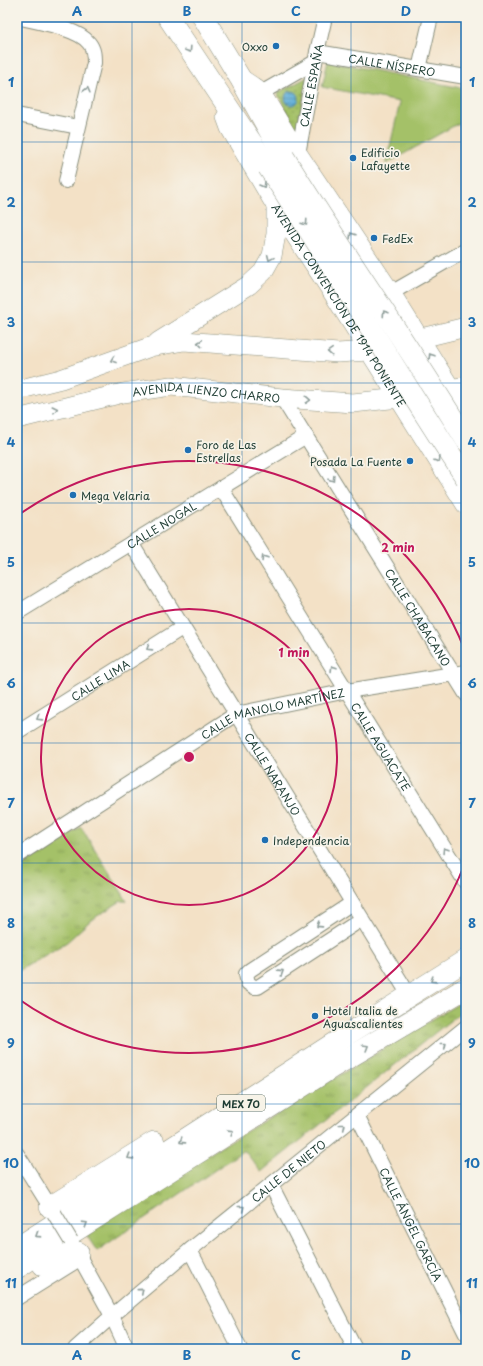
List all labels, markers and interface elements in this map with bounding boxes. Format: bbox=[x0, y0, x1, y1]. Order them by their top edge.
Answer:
text: A bbox=[72, 1, 82, 20]
text: B bbox=[183, 1, 192, 20]
text: C bbox=[291, 1, 301, 20]
text: D bbox=[401, 1, 411, 20]
place label: Oxxo bbox=[242, 38, 268, 55]
marker: Oxxo bbox=[271, 41, 281, 51]
street label: CALLE ESPAÑA bbox=[295, 42, 327, 128]
one-way arrow bbox=[184, 46, 192, 53]
street label: CALLE NÍSPERO bbox=[347, 49, 437, 80]
text: 1 bbox=[8, 72, 14, 91]
text: 1 bbox=[469, 72, 475, 91]
one-way arrow bbox=[83, 86, 91, 93]
place label: Edificio Lafayette bbox=[361, 144, 410, 174]
marker: Edificio Lafayette bbox=[348, 153, 358, 163]
one-way arrow bbox=[259, 181, 266, 188]
text: 2 bbox=[6, 192, 16, 211]
text: 2 bbox=[467, 192, 477, 211]
street label: AVENIDA CONVENCIÓN DE 1914 PONIENTE bbox=[268, 200, 411, 410]
one-way arrow bbox=[300, 219, 308, 226]
place label: FedEx bbox=[382, 230, 413, 247]
one-way arrow bbox=[350, 233, 357, 240]
marker: FedEx bbox=[369, 233, 379, 243]
one-way arrow bbox=[267, 254, 275, 262]
one-way arrow bbox=[382, 310, 390, 317]
text: 3 bbox=[7, 312, 16, 331]
text: 3 bbox=[468, 312, 477, 331]
one-way arrow bbox=[197, 338, 203, 347]
one-way arrow bbox=[327, 348, 333, 357]
one-way arrow bbox=[428, 353, 435, 360]
one-way arrow bbox=[110, 356, 117, 364]
street label: AVENIDA LIENZO CHARRO bbox=[131, 377, 281, 406]
one-way arrow bbox=[305, 395, 311, 404]
one-way arrow bbox=[52, 406, 58, 414]
text: 4 bbox=[7, 432, 16, 451]
text: 4 bbox=[468, 432, 477, 451]
place label: Foro de Las Estrellas bbox=[196, 436, 256, 466]
marker: Foro de Las Estrellas bbox=[183, 445, 193, 455]
place label: Posada La Fuente bbox=[310, 453, 402, 470]
marker: Posada La Fuente bbox=[405, 456, 415, 466]
one-way arrow bbox=[433, 456, 440, 463]
one-way arrow bbox=[328, 474, 335, 481]
place label: Mega Velaria bbox=[81, 487, 150, 504]
marker: Mega Velaria bbox=[68, 490, 78, 500]
street label: CALLE NOGAL bbox=[123, 497, 199, 553]
text: 2 min bbox=[381, 538, 415, 556]
text: 5 bbox=[7, 552, 15, 571]
text: 5 bbox=[468, 552, 476, 571]
one-way arrow bbox=[262, 555, 269, 562]
street label: CALLE CHABACANO bbox=[381, 565, 455, 670]
text: 1 min bbox=[278, 643, 310, 661]
one-way arrow bbox=[146, 644, 153, 651]
street label: CALLE LIMA bbox=[67, 655, 133, 705]
one-way arrow bbox=[330, 665, 337, 672]
text: 6 bbox=[6, 673, 16, 692]
text: 6 bbox=[467, 673, 477, 692]
street label: CALLE MANOLO MARTÍNEZ bbox=[197, 683, 346, 743]
street label: CALLE AGUACATE bbox=[347, 699, 415, 794]
one-way arrow bbox=[36, 713, 43, 721]
street label: CALLE NARANJO bbox=[241, 729, 305, 819]
centre of rings bbox=[182, 750, 196, 764]
text: 7 bbox=[7, 793, 15, 812]
text: 7 bbox=[468, 793, 476, 812]
place label: Independencia bbox=[273, 832, 349, 849]
marker: Independencia bbox=[260, 835, 270, 845]
one-way arrow bbox=[443, 847, 450, 854]
text: 8 bbox=[7, 913, 15, 932]
text: 8 bbox=[468, 913, 476, 932]
one-way arrow bbox=[316, 920, 323, 927]
one-way arrow bbox=[277, 969, 284, 976]
one-way arrow bbox=[430, 976, 437, 983]
place label: Hotel Italia de Aguascalientes bbox=[323, 1002, 403, 1032]
marker: Hotel Italia de Aguascalientes bbox=[310, 1011, 320, 1021]
text: 9 bbox=[7, 1033, 15, 1052]
text: 9 bbox=[468, 1033, 476, 1052]
one-way arrow bbox=[439, 1042, 447, 1049]
one-way arrow bbox=[362, 1045, 369, 1052]
road number: MEX 70 bbox=[217, 1095, 265, 1111]
one-way arrow bbox=[338, 1124, 345, 1131]
one-way arrow bbox=[226, 1130, 233, 1137]
street label: CALLE DE NIETO bbox=[247, 1135, 329, 1206]
one-way arrow bbox=[179, 1136, 186, 1144]
text: 10 bbox=[3, 1153, 19, 1172]
one-way arrow bbox=[127, 1153, 134, 1160]
text: 10 bbox=[464, 1153, 480, 1172]
street label: CALLE ÁNGEL GARCÍA bbox=[376, 1164, 447, 1285]
one-way arrow bbox=[237, 1206, 244, 1213]
one-way arrow bbox=[81, 1222, 88, 1229]
one-way arrow bbox=[35, 1230, 42, 1237]
text: 11 bbox=[5, 1273, 17, 1292]
text: 11 bbox=[466, 1273, 478, 1292]
one-way arrow bbox=[137, 1288, 144, 1295]
text: A bbox=[72, 1345, 82, 1364]
text: B bbox=[183, 1345, 192, 1364]
text: C bbox=[291, 1345, 301, 1364]
text: D bbox=[401, 1345, 411, 1364]

